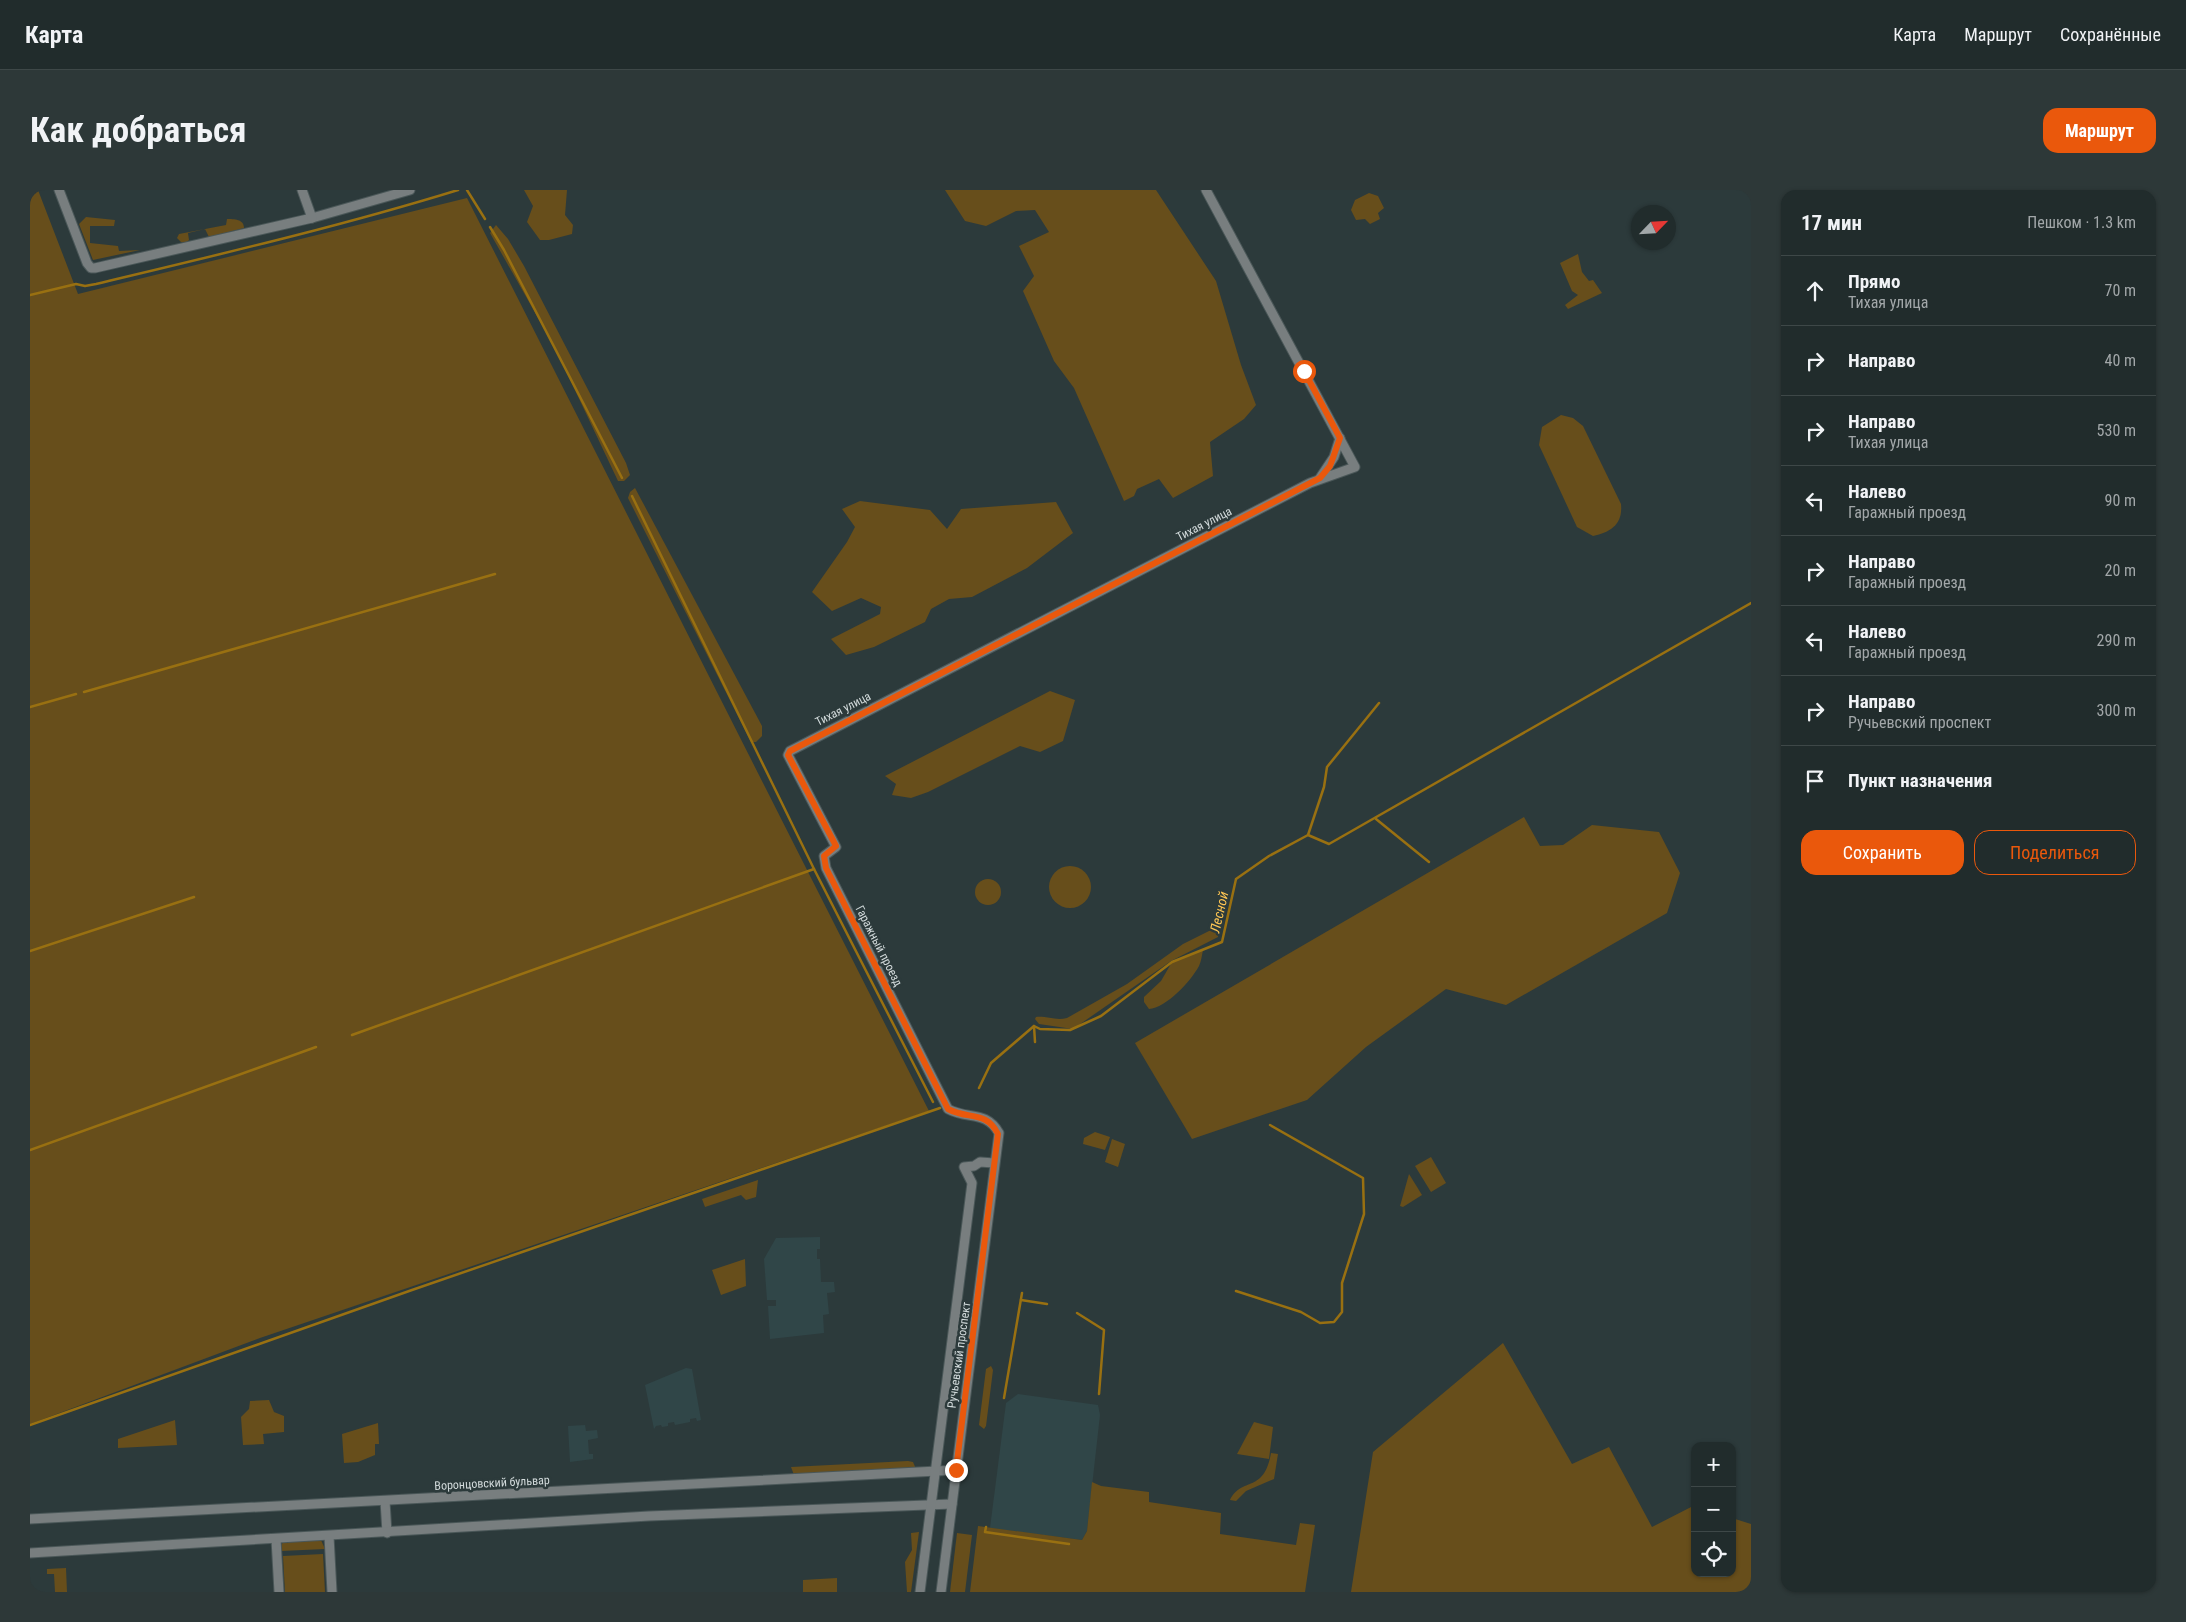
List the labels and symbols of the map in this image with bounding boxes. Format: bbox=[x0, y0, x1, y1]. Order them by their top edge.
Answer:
north arrow bbox=[1631, 205, 1676, 250]
route start bbox=[1293, 360, 1316, 383]
street label: Тихая улица bbox=[1174, 504, 1234, 544]
street label: Тихая улица bbox=[813, 689, 873, 729]
water label: Лесной bbox=[1206, 890, 1231, 935]
street label: Гаражный проезд bbox=[853, 903, 906, 989]
street label: Ручьевский проспект bbox=[945, 1301, 973, 1409]
route end bbox=[945, 1459, 968, 1482]
street label: Воронцовский бульвар bbox=[434, 1473, 550, 1493]

